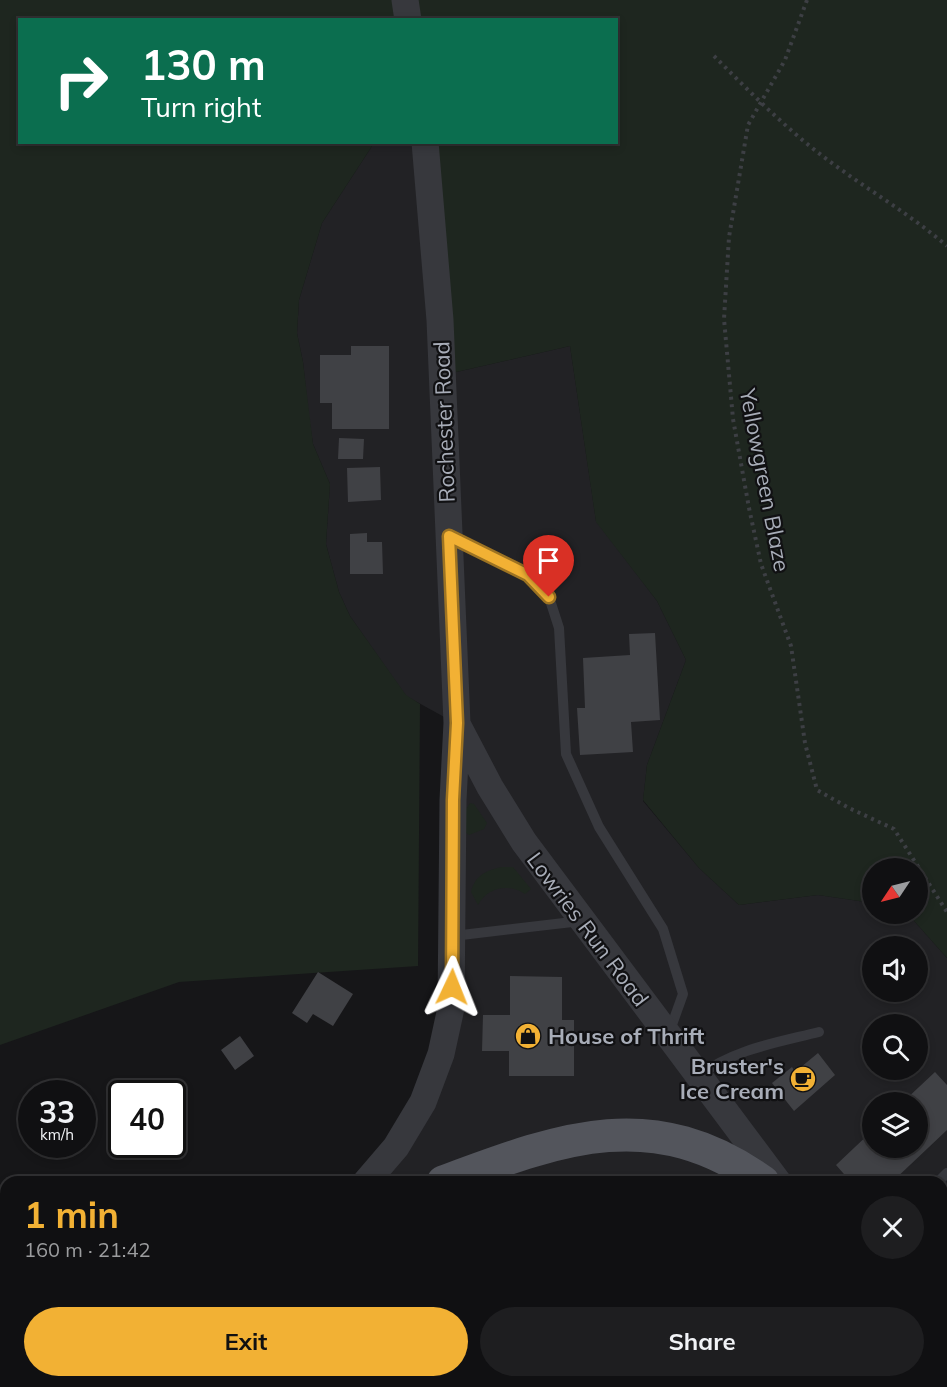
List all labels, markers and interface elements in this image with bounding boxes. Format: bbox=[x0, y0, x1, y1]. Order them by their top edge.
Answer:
text: 130 m bbox=[141, 38, 266, 91]
icon: right bbox=[42, 42, 120, 120]
text: Turn right bbox=[141, 90, 261, 124]
street label: Rochester Road bbox=[427, 341, 461, 503]
street label: Yellowgreen Blaze bbox=[733, 385, 796, 574]
pin bbox=[523, 535, 574, 597]
icon: arrive bbox=[532, 544, 565, 577]
street label: Lowries Run Road bbox=[521, 846, 655, 1012]
north arrow bbox=[862, 858, 928, 924]
map controls bbox=[862, 858, 928, 1158]
button: sound bbox=[862, 936, 928, 1002]
position arrow bbox=[420, 955, 484, 1019]
button: search bbox=[862, 1014, 928, 1080]
shop icon: House of Thrift bbox=[513, 1021, 543, 1051]
place label: House of Thrift bbox=[548, 1022, 704, 1050]
place label: Bruster's Ice Cream bbox=[680, 1052, 784, 1105]
cafe icon: Bruster's Ice Cream bbox=[788, 1064, 818, 1094]
speed limit sign: 40 bbox=[108, 1080, 186, 1158]
button: layers bbox=[862, 1092, 928, 1158]
text: 33 bbox=[39, 1093, 75, 1131]
text: km/h bbox=[40, 1125, 74, 1144]
text: 1 min bbox=[24, 1192, 119, 1237]
button: close bbox=[861, 1196, 924, 1259]
text: 160 m · 21:42 bbox=[24, 1237, 150, 1262]
button: Exit bbox=[24, 1307, 468, 1376]
button: Share bbox=[480, 1307, 924, 1376]

